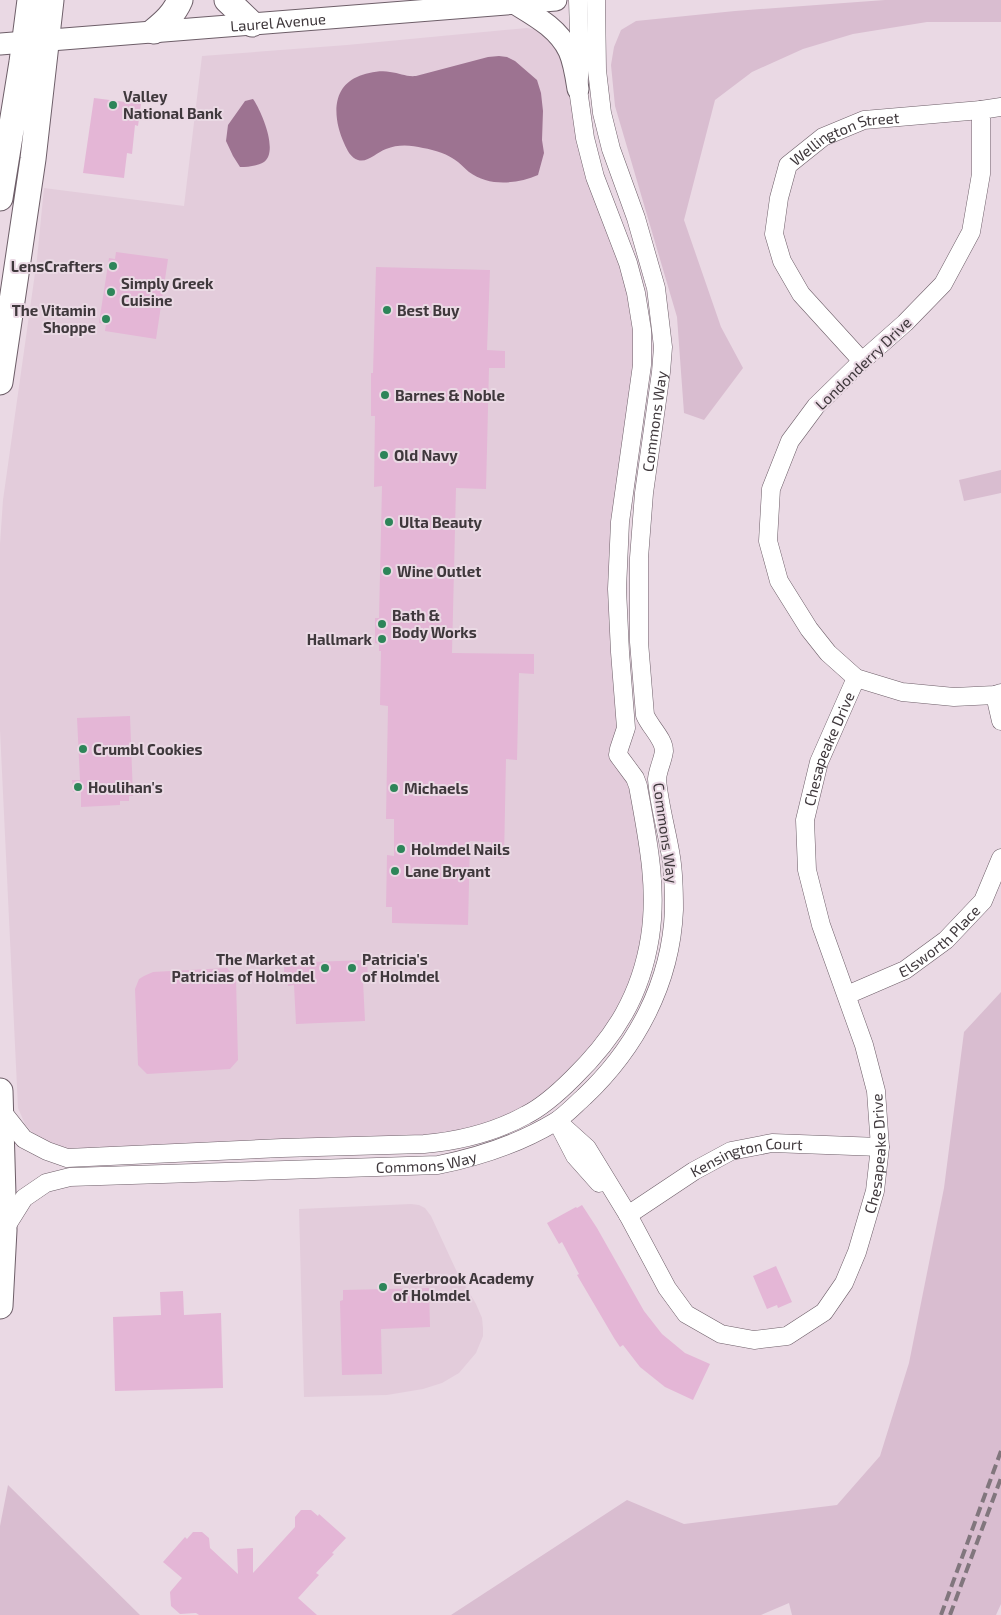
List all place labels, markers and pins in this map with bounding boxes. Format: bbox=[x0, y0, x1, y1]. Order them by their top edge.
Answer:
place label: Valley National Bank bbox=[123, 87, 223, 122]
marker: Valley National Bank bbox=[107, 99, 119, 111]
place label: LensCrafters bbox=[11, 257, 103, 275]
marker: LensCrafters bbox=[107, 260, 119, 272]
place label: Simply Greek Cuisine bbox=[121, 274, 214, 309]
marker: Simply Greek Cuisine bbox=[105, 286, 117, 298]
place label: The Vitamin Shoppe bbox=[12, 301, 96, 336]
place label: Best Buy bbox=[397, 301, 460, 320]
marker: Best Buy bbox=[381, 304, 393, 316]
marker: The Vitamin Shoppe bbox=[100, 313, 112, 325]
place label: Barnes & Noble bbox=[395, 386, 505, 404]
marker: Barnes & Noble bbox=[379, 389, 391, 401]
place label: Old Navy bbox=[394, 446, 458, 465]
marker: Old Navy bbox=[378, 449, 390, 461]
place label: Ulta Beauty bbox=[399, 513, 483, 532]
marker: Ulta Beauty bbox=[383, 516, 395, 528]
place label: Wine Outlet bbox=[397, 562, 481, 580]
marker: Wine Outlet bbox=[381, 565, 393, 577]
place label: Bath & Body Works bbox=[392, 606, 477, 642]
marker: Bath & Body Works bbox=[376, 618, 388, 630]
place label: Hallmark bbox=[307, 630, 373, 648]
marker: Hallmark bbox=[376, 633, 388, 645]
place label: Crumbl Cookies bbox=[93, 740, 203, 758]
marker: Crumbl Cookies bbox=[77, 743, 89, 755]
place label: Houlihan's bbox=[88, 778, 163, 796]
place label: Michaels bbox=[404, 779, 468, 797]
marker: Houlihan's bbox=[72, 781, 84, 793]
marker: Michaels bbox=[388, 782, 400, 794]
place label: Holmdel Nails bbox=[411, 840, 510, 858]
marker: Holmdel Nails bbox=[395, 843, 407, 855]
place label: Lane Bryant bbox=[405, 862, 490, 881]
marker: Lane Bryant bbox=[389, 865, 401, 877]
place label: The Market at Patricias of Holmdel bbox=[172, 950, 315, 985]
place label: Patricia's of Holmdel bbox=[362, 950, 440, 985]
marker: The Market at Patricias of Holmdel bbox=[319, 962, 331, 974]
marker: Patricia's of Holmdel bbox=[346, 962, 358, 974]
place label: Everbrook Academy of Holmdel bbox=[393, 1269, 535, 1304]
marker: Everbrook Academy of Holmdel bbox=[377, 1281, 389, 1293]

